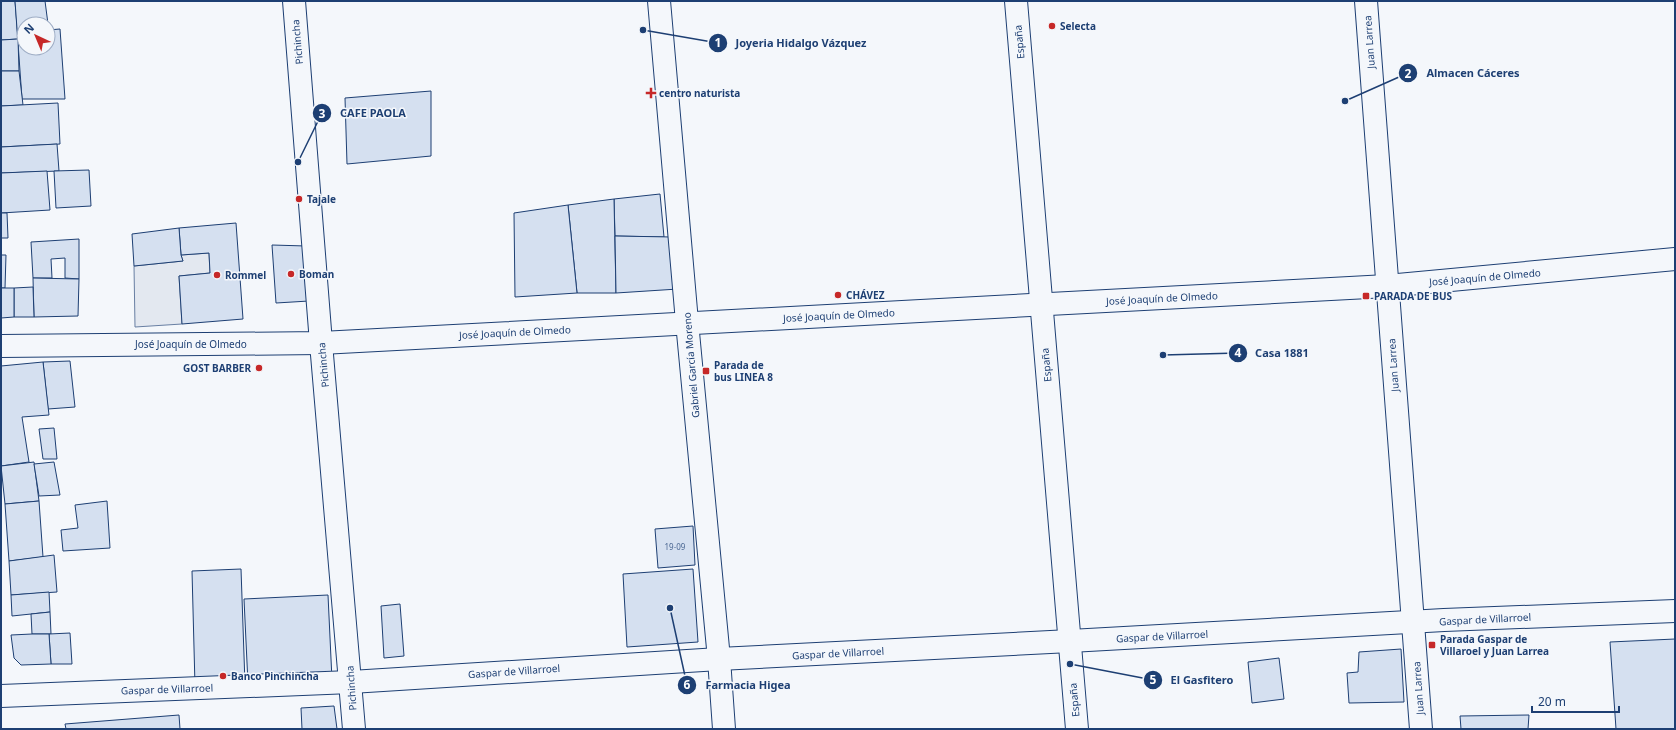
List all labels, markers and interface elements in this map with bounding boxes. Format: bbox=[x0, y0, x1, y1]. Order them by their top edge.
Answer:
street label: Juan Larrea bbox=[1360, 15, 1378, 70]
north arrow bbox=[16, 16, 56, 56]
street label: Pichincha bbox=[288, 19, 306, 65]
place label: Selecta bbox=[1060, 19, 1096, 33]
text: N bbox=[20, 20, 37, 37]
marker: Selecta bbox=[1047, 21, 1057, 31]
street label: España bbox=[1011, 25, 1027, 59]
callout: Joyeria Hidalgo Vázquez bbox=[708, 32, 875, 55]
text: 1 bbox=[715, 34, 721, 51]
text: Joyeria Hidalgo Vázquez bbox=[735, 35, 867, 50]
callout: Almacen Cáceres bbox=[1398, 62, 1527, 85]
text: 2 bbox=[1405, 65, 1412, 82]
text: Almacen Cáceres bbox=[1426, 65, 1520, 80]
place label: centro naturista bbox=[659, 86, 740, 100]
marker: centro naturista bbox=[646, 88, 656, 98]
callout: CAFE PAOLA bbox=[312, 102, 414, 125]
text: 3 bbox=[319, 105, 326, 122]
text: CAFE PAOLA bbox=[340, 105, 406, 120]
place label: Tajale bbox=[307, 192, 336, 206]
marker: Tajale bbox=[294, 194, 304, 204]
street label: José Joaquín de Olmedo bbox=[1428, 265, 1541, 289]
place label: Boman bbox=[299, 267, 334, 281]
place label: Rommel bbox=[225, 268, 266, 282]
marker: Boman bbox=[286, 269, 296, 279]
marker: Rommel bbox=[212, 270, 222, 280]
place label: CHÁVEZ bbox=[846, 288, 885, 302]
street label: José Joaquín de Olmedo bbox=[1105, 288, 1218, 308]
place label: PARADA DE BUS bbox=[1374, 289, 1452, 303]
marker: CHÁVEZ bbox=[833, 290, 843, 300]
marker: PARADA DE BUS bbox=[1361, 291, 1371, 301]
street label: José Joaquín de Olmedo bbox=[782, 305, 895, 325]
street label: Gabriel García Moreno bbox=[679, 312, 703, 418]
street label: José Joaquín de Olmedo bbox=[458, 322, 571, 342]
street label: José Joaquín de Olmedo bbox=[134, 337, 247, 351]
street label: Juan Larrea bbox=[1384, 338, 1402, 393]
callout: Casa 1881 bbox=[1228, 341, 1317, 364]
street label: Pichincha bbox=[314, 342, 332, 388]
text: 4 bbox=[1235, 344, 1242, 361]
text: Casa 1881 bbox=[1255, 345, 1309, 360]
street label: España bbox=[1038, 348, 1054, 382]
place label: Parada de bus LINEA 8 bbox=[714, 358, 773, 384]
place label: GOST BARBER bbox=[183, 361, 251, 375]
marker: GOST BARBER bbox=[254, 363, 264, 373]
marker: Parada de bus LINEA 8 bbox=[701, 366, 711, 376]
house number: 19-09 bbox=[665, 541, 686, 552]
street label: Gaspar de Villarroel bbox=[1439, 610, 1531, 628]
street label: Gaspar de Villarroel bbox=[1116, 627, 1208, 645]
place label: Parada Gaspar de Villaroel y Juan Larrea bbox=[1440, 632, 1549, 658]
marker: Parada Gaspar de Villaroel y Juan Larrea bbox=[1427, 640, 1437, 650]
street label: Gaspar de Villarroel bbox=[792, 644, 884, 662]
street label: Gaspar de Villarroel bbox=[467, 661, 561, 681]
street label: Juan Larrea bbox=[1409, 661, 1427, 716]
street label: Pichincha bbox=[342, 665, 360, 711]
callout: El Gasfitero bbox=[1143, 668, 1242, 691]
place label: Banco Pinchincha bbox=[231, 669, 319, 683]
marker: Banco Pinchincha bbox=[218, 671, 228, 681]
text: 5 bbox=[1150, 671, 1157, 688]
text: El Gasfitero bbox=[1171, 672, 1234, 687]
callout: Farmacia Higea bbox=[677, 673, 798, 696]
text: 6 bbox=[684, 676, 691, 693]
text: Farmacia Higea bbox=[705, 677, 791, 692]
street label: Gaspar de Villarroel bbox=[121, 680, 213, 698]
street label: España bbox=[1066, 683, 1082, 717]
scale bar bbox=[1532, 688, 1619, 714]
text: 20 m bbox=[1538, 693, 1566, 710]

